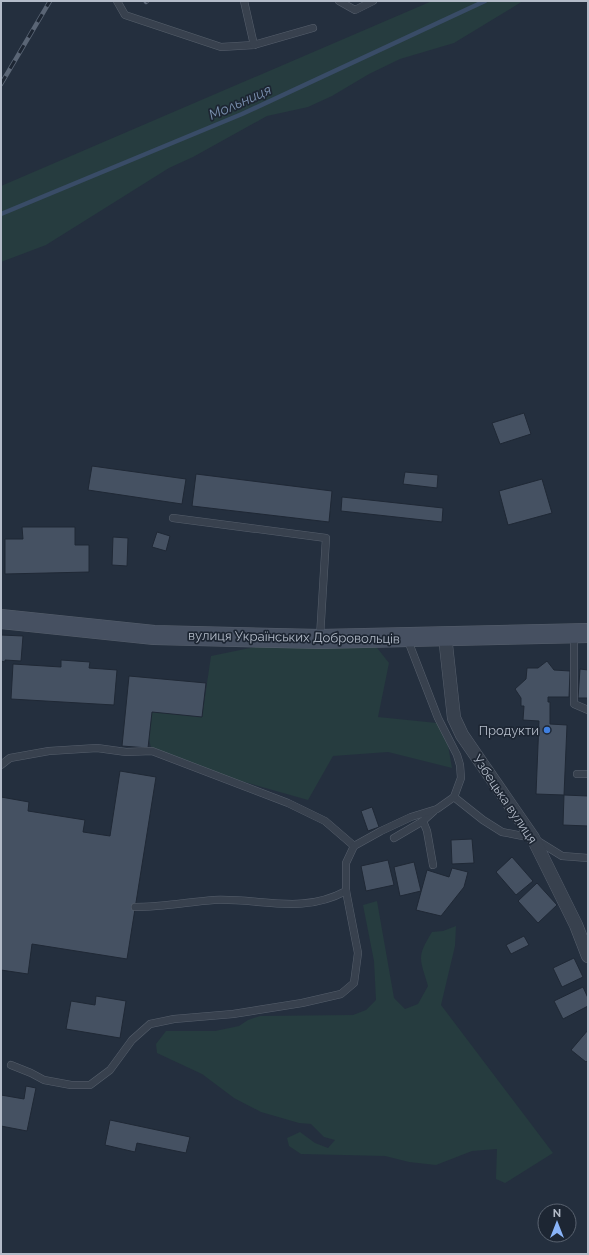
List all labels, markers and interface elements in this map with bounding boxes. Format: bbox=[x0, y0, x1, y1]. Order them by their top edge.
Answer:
water label: Мольниця bbox=[206, 81, 274, 123]
street label: вулиця Українських Добровольців bbox=[188, 628, 400, 646]
place label: Продукти bbox=[479, 723, 539, 738]
marker: Продукти bbox=[542, 725, 552, 735]
street label: Узбецька вулиця bbox=[470, 752, 540, 846]
north arrow bbox=[537, 1203, 577, 1243]
text: N bbox=[553, 1207, 561, 1220]

